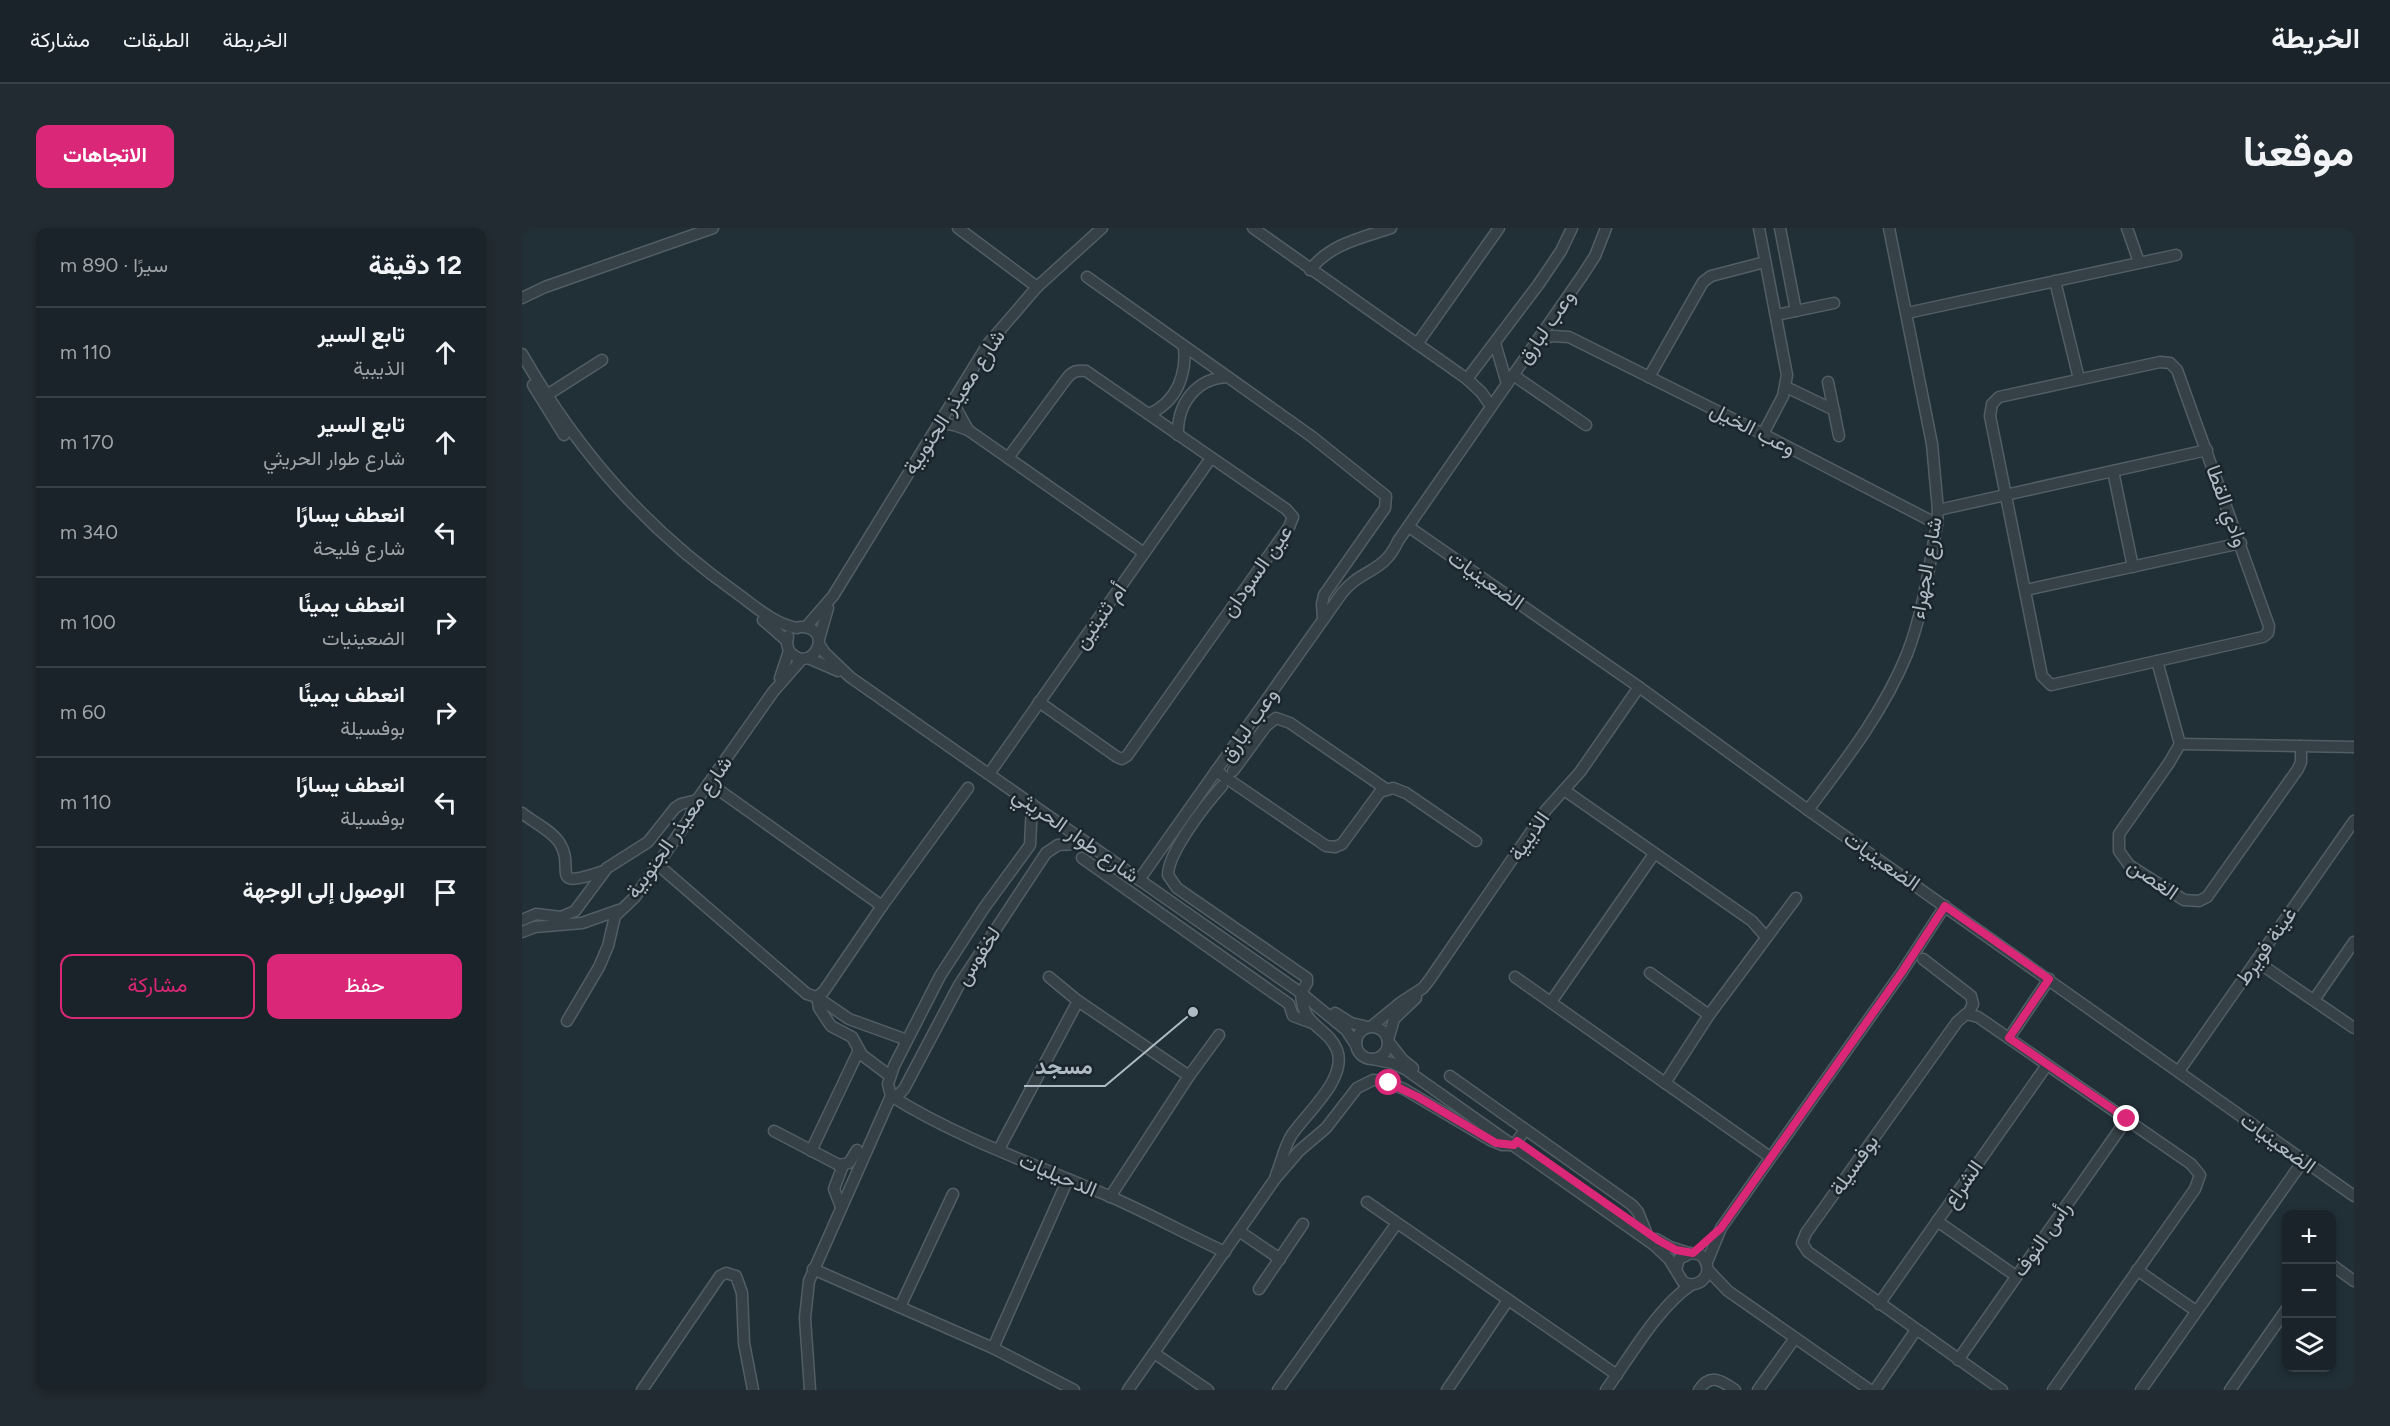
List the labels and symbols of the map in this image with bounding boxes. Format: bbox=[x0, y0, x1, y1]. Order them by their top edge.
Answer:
street label: وعب لبارق bbox=[1511, 285, 1581, 369]
street label: شارع معيذر الجنوبية bbox=[897, 324, 1012, 480]
street label: وعب الخيل bbox=[1706, 396, 1800, 462]
street label: وادي القطا bbox=[2196, 461, 2254, 552]
street label: شارع الجهراء bbox=[1904, 515, 1949, 621]
street label: عين السودان bbox=[1216, 520, 1298, 622]
street label: الضعينيات bbox=[1443, 544, 1529, 615]
street label: أم ثنيتين bbox=[1068, 578, 1133, 655]
street label: وعب لبارق bbox=[1214, 683, 1284, 767]
street label: شارع معيذر الجنوبية bbox=[620, 751, 739, 904]
street label: شارع طوار الحريثي bbox=[1005, 782, 1144, 892]
street label: الذيبية bbox=[1503, 806, 1554, 865]
street label: الضعينيات bbox=[1839, 825, 1925, 896]
street label: الغصن bbox=[2123, 852, 2183, 905]
street label: غينة فويرط bbox=[2230, 902, 2302, 990]
street label: لخفوس bbox=[949, 922, 1007, 990]
callout: مسجد bbox=[1024, 1046, 1105, 1086]
text: مسجد bbox=[1035, 1053, 1093, 1080]
route start bbox=[1375, 1069, 1401, 1095]
route end bbox=[2113, 1105, 2139, 1131]
street label: الضعينيات bbox=[2236, 1107, 2321, 1178]
street label: بوفسيلة bbox=[1824, 1130, 1884, 1200]
street label: الدحيليات bbox=[1016, 1147, 1101, 1202]
street label: الشراع bbox=[1937, 1155, 1989, 1213]
street label: رأس النوف bbox=[2007, 1196, 2077, 1282]

